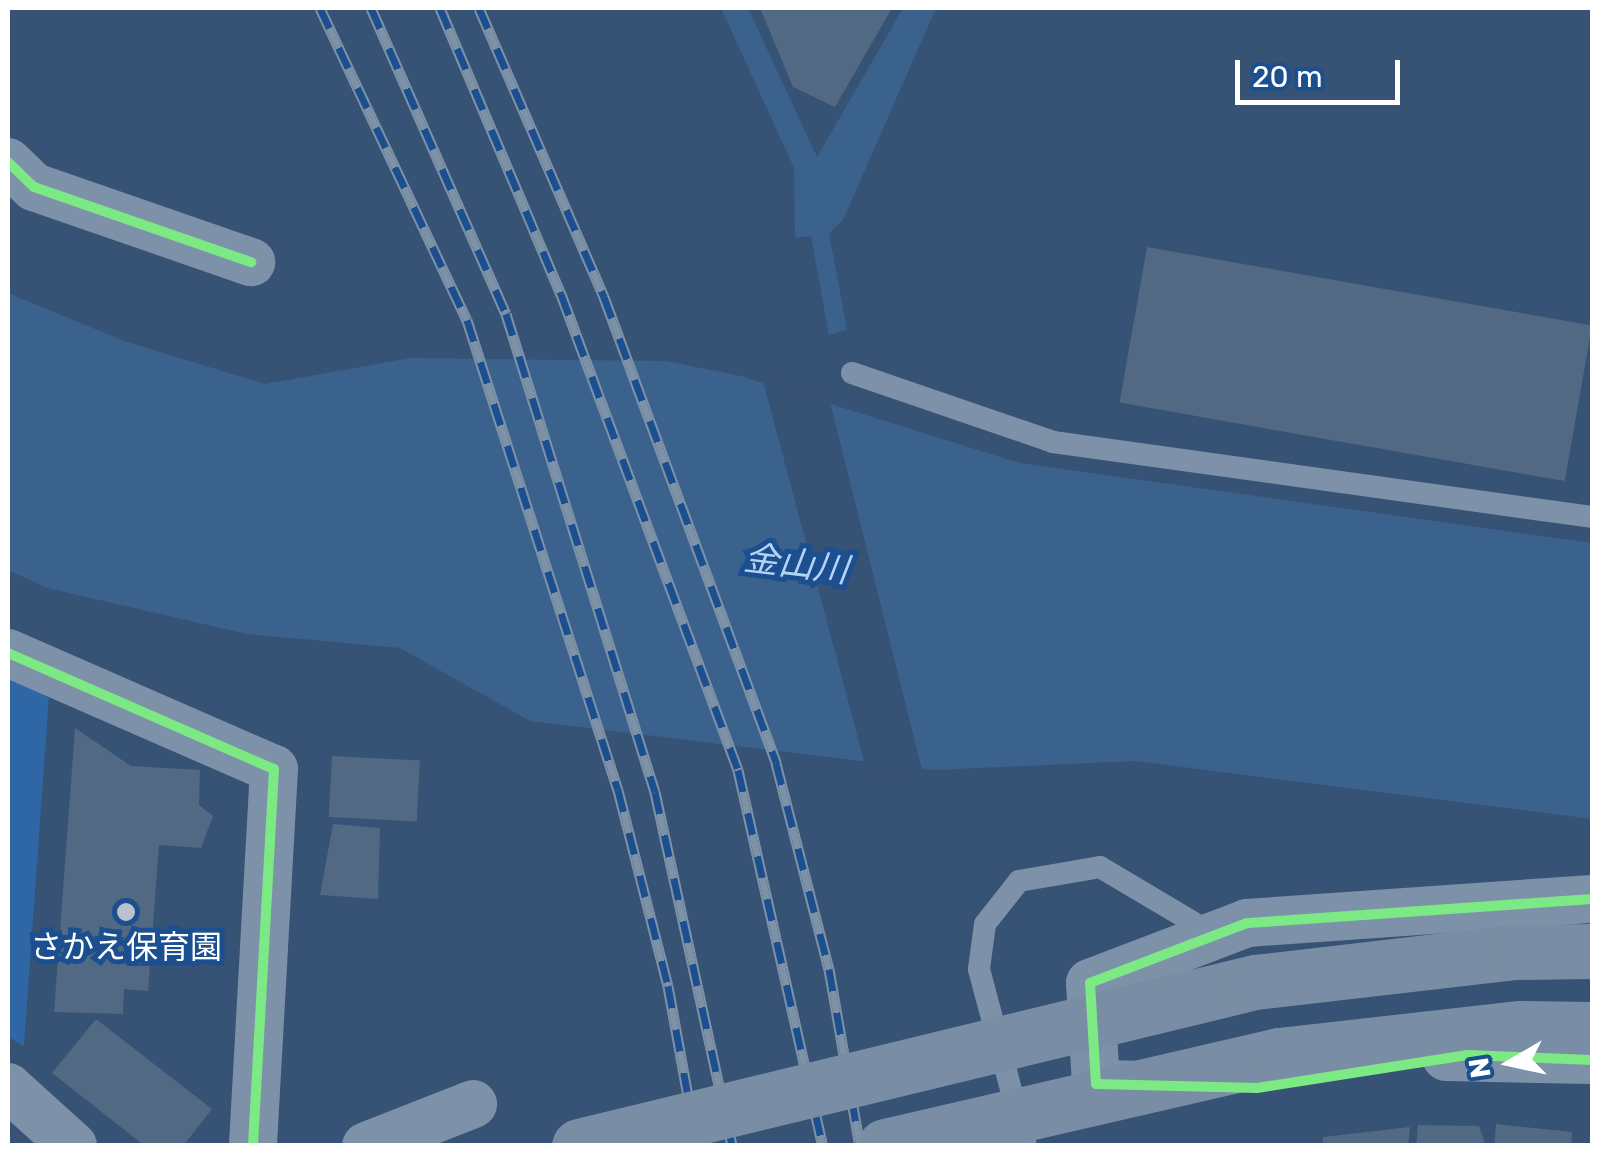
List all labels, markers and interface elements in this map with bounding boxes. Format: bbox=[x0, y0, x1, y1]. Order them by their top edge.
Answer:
scale bar bbox=[1240, 40, 1405, 102]
text: 20 m bbox=[1252, 59, 1323, 95]
water label: 金山川 bbox=[741, 537, 851, 591]
marker: さかえ保育園 bbox=[115, 901, 137, 923]
place label: さかえ保育園 bbox=[30, 928, 222, 966]
north arrow bbox=[1460, 1013, 1560, 1113]
text: N bbox=[1462, 1055, 1498, 1080]

